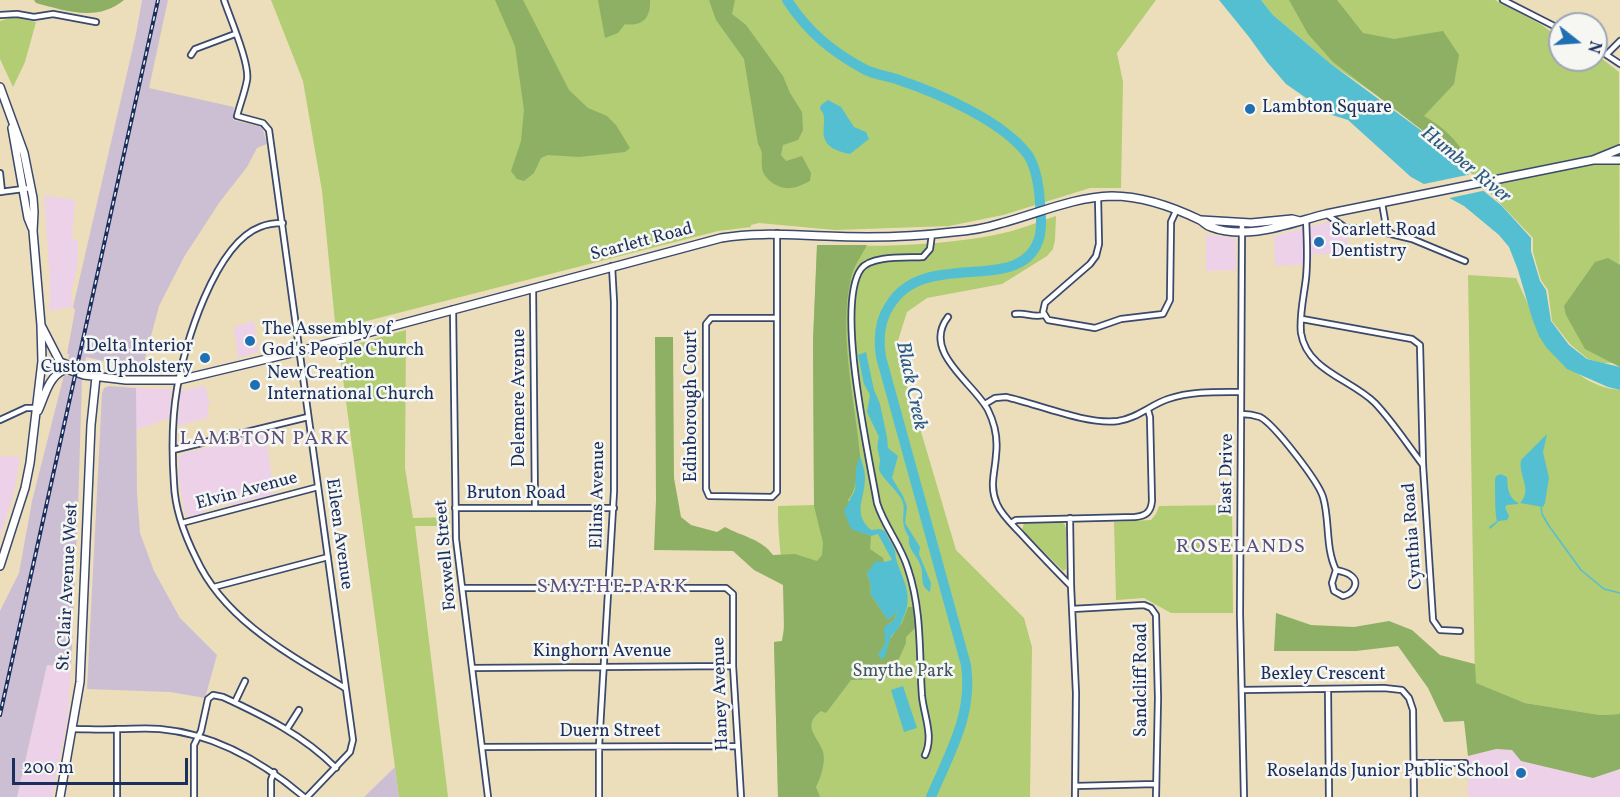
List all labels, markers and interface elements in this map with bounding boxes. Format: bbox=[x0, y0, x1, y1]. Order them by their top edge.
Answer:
north arrow bbox=[1548, 12, 1608, 72]
text: N bbox=[1581, 38, 1606, 55]
place label: Lambton Square bbox=[1262, 98, 1392, 120]
marker: Lambton Square bbox=[1243, 102, 1257, 116]
water label: Humber River bbox=[1415, 122, 1515, 210]
street label: Scarlett Road bbox=[588, 219, 696, 267]
place label: Scarlett Road Dentistry bbox=[1331, 221, 1436, 264]
marker: Scarlett Road Dentistry bbox=[1312, 235, 1326, 249]
place label: The Assembly of God's People Church bbox=[262, 320, 424, 362]
street label: Delemere Avenue bbox=[510, 329, 532, 467]
street label: Edinborough Court bbox=[682, 330, 704, 482]
marker: The Assembly of God's People Church bbox=[243, 334, 257, 348]
place label: Delta Interior Custom Upholstery bbox=[41, 337, 193, 380]
water label: Black Creek bbox=[889, 340, 931, 432]
marker: Delta Interior Custom Upholstery bbox=[198, 351, 212, 365]
place label: New Creation International Church bbox=[267, 364, 434, 406]
marker: New Creation International Church bbox=[248, 378, 262, 392]
district label: LAMBTON PARK bbox=[180, 428, 350, 452]
street label: East Drive bbox=[1216, 433, 1240, 515]
street label: Ellins Avenue bbox=[587, 441, 611, 549]
street label: Elvin Avenue bbox=[194, 468, 300, 516]
street label: Eileen Avenue bbox=[320, 477, 356, 591]
street label: Cynthia Road bbox=[1399, 482, 1429, 590]
street label: Bruton Road bbox=[466, 484, 566, 506]
street label: Foxwell Street bbox=[431, 498, 463, 612]
street label: St. Clair Avenue West bbox=[54, 502, 84, 672]
district label: ROSELANDS bbox=[1176, 536, 1306, 560]
district label: SMYTHE PARK bbox=[537, 576, 689, 600]
street label: Sandcliff Road bbox=[1132, 623, 1154, 737]
street label: Haney Avenue bbox=[709, 637, 735, 751]
street label: Kinghorn Avenue bbox=[533, 642, 671, 664]
park label: Smythe Park bbox=[853, 662, 953, 684]
street label: Bexley Crescent bbox=[1260, 665, 1386, 687]
street label: Duern Street bbox=[560, 722, 660, 744]
scale bar bbox=[15, 746, 190, 784]
text: 200 m bbox=[23, 756, 74, 781]
place label: Roselands Junior Public School bbox=[1266, 762, 1509, 784]
marker: Roselands Junior Public School bbox=[1514, 766, 1528, 780]

